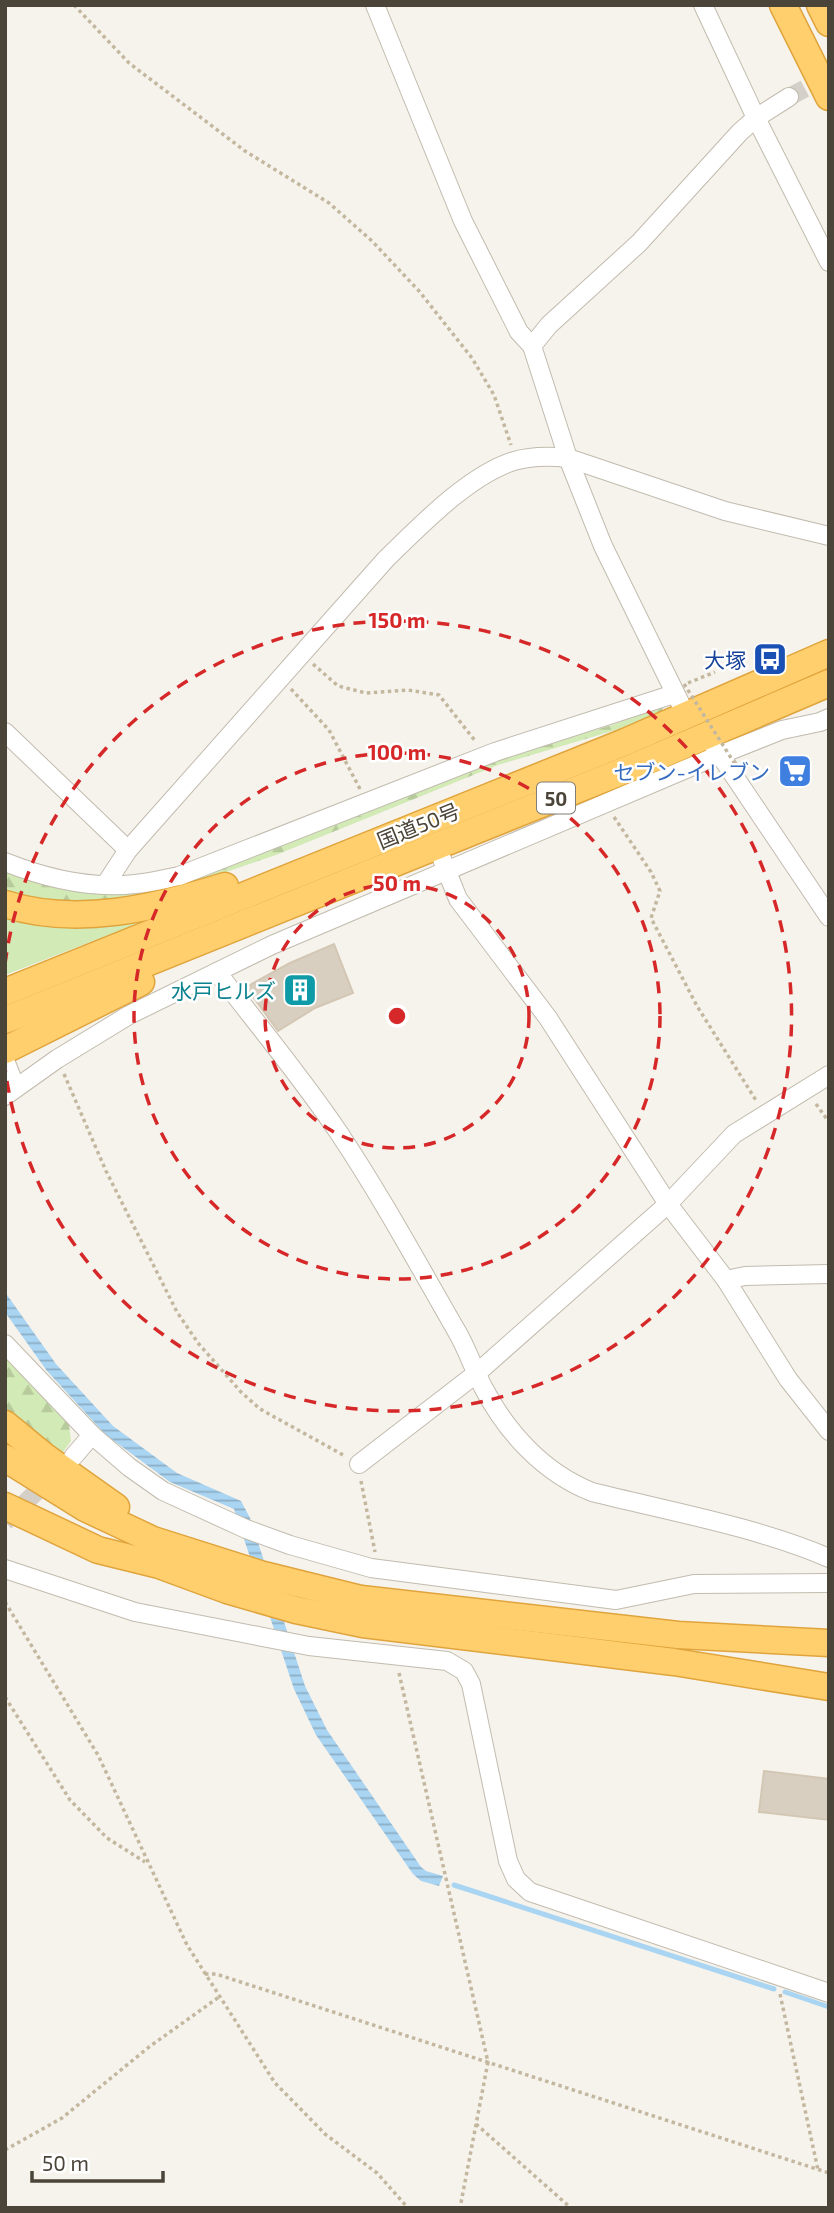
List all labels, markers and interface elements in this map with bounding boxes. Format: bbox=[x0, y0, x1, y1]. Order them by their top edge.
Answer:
text: 150 m bbox=[369, 607, 425, 632]
bus stop icon: 大塚 bbox=[751, 640, 789, 678]
place label: 大塚 bbox=[704, 647, 746, 672]
text: 100 m bbox=[368, 739, 426, 764]
supermarket icon: セブン-イレブン bbox=[776, 752, 814, 790]
place label: セブン-イレブン bbox=[614, 759, 770, 784]
road number: 50 bbox=[537, 782, 575, 814]
street label: 国道50号 bbox=[373, 797, 463, 853]
text: 50 m bbox=[373, 870, 421, 895]
building icon: 水戸ヒルズ bbox=[281, 971, 319, 1009]
place label: 水戸ヒルズ bbox=[171, 978, 276, 1003]
centre of rings bbox=[385, 1004, 409, 1028]
scale bar bbox=[32, 2140, 163, 2184]
text: 50 m bbox=[42, 2150, 89, 2175]

